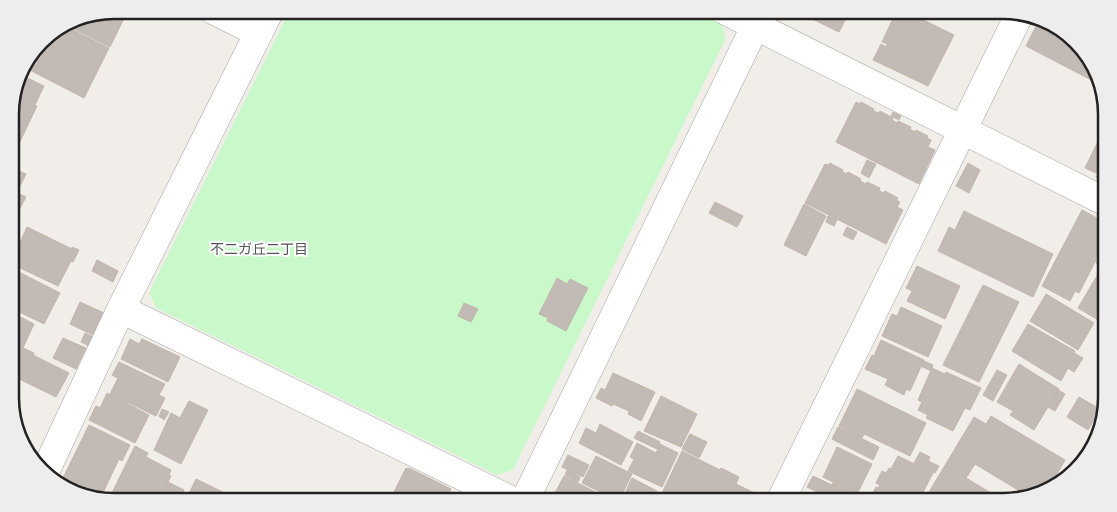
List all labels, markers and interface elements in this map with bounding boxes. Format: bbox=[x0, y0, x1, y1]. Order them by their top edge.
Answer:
district label: 不二ガ丘二丁目 bbox=[210, 240, 308, 258]

